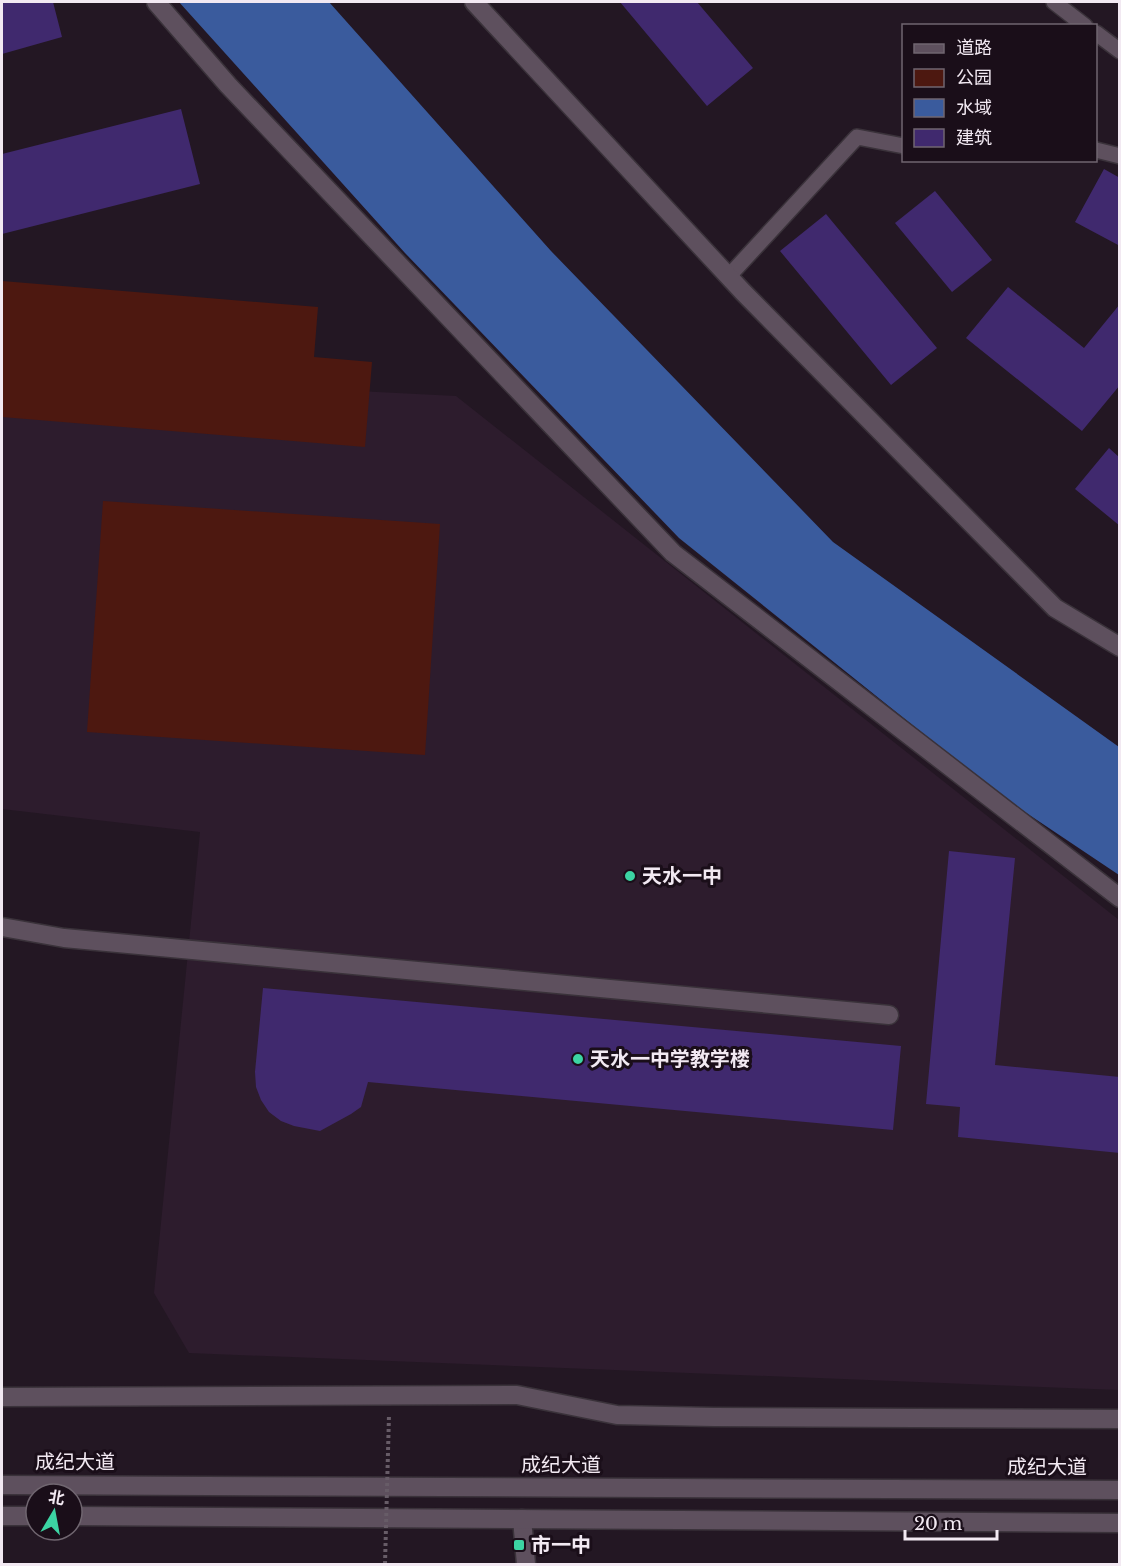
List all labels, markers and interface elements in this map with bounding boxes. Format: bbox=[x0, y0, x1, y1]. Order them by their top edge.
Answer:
legend bbox=[902, 24, 1097, 162]
text: 道路 bbox=[956, 37, 992, 59]
text: 公园 bbox=[956, 67, 992, 89]
text: 水域 bbox=[956, 97, 992, 119]
text: 建筑 bbox=[956, 127, 992, 149]
place label: 天水一中 bbox=[642, 864, 722, 888]
marker: 天水一中 bbox=[623, 869, 637, 883]
place label: 天水一中学教学楼 bbox=[590, 1047, 750, 1071]
marker: 天水一中学教学楼 bbox=[571, 1052, 585, 1066]
street label: 成纪大道 bbox=[35, 1450, 115, 1474]
street label: 成纪大道 bbox=[521, 1453, 601, 1477]
street label: 成纪大道 bbox=[1007, 1455, 1087, 1479]
north arrow bbox=[24, 1482, 84, 1542]
text: 北 bbox=[47, 1486, 66, 1508]
scale bar bbox=[905, 1503, 996, 1541]
text: 20 m bbox=[914, 1513, 962, 1535]
place label: 市一中 bbox=[531, 1533, 591, 1557]
marker: 市一中 bbox=[512, 1538, 526, 1552]

